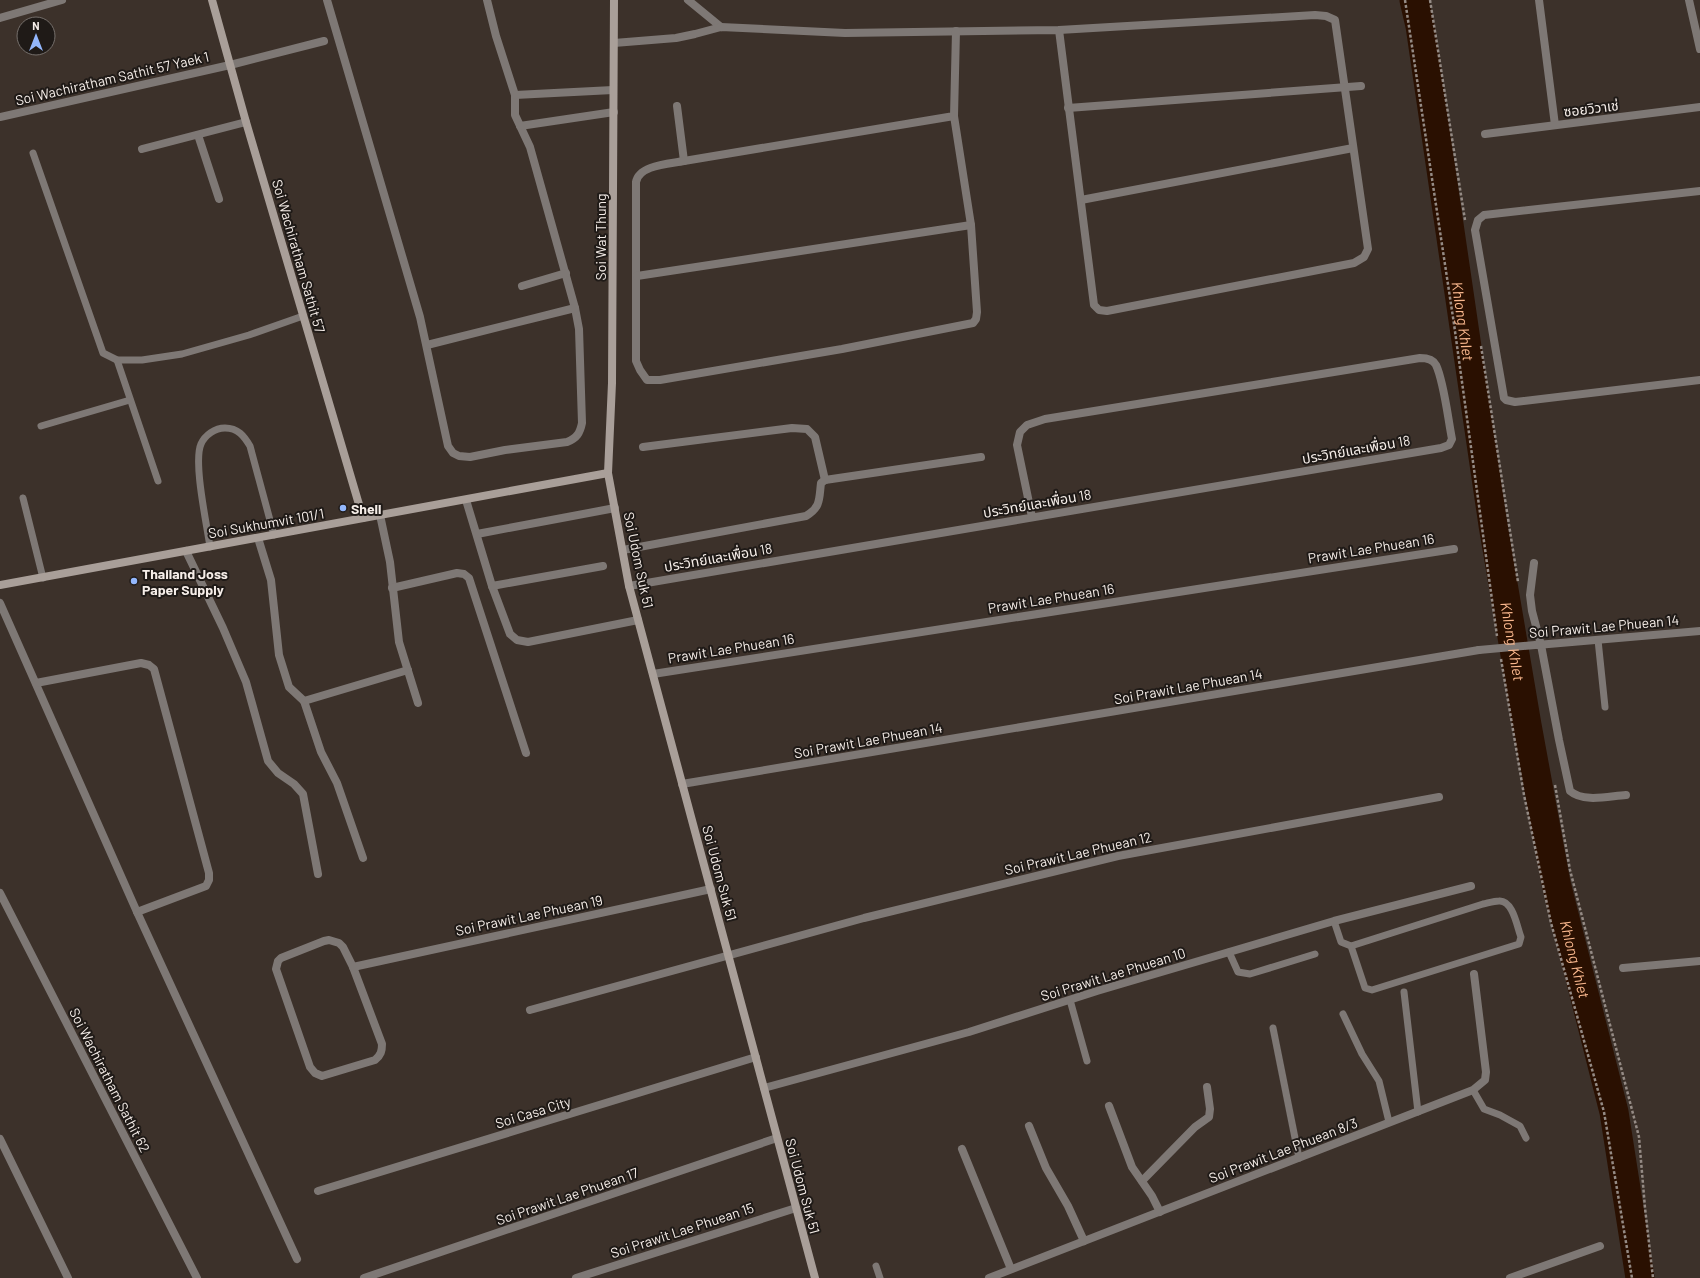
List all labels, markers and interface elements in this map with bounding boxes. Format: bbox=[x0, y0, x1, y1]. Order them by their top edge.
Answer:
north arrow bbox=[16, 16, 56, 56]
text: N bbox=[32, 19, 40, 32]
street label: Soi Wachiratham Sathit 57 Yaek 1 bbox=[13, 47, 211, 109]
street label: ซอยวิวาเช่ bbox=[1563, 96, 1619, 120]
street label: Soi Wachiratham Sathit 57 bbox=[269, 177, 329, 335]
street label: Soi Wat Thung bbox=[592, 194, 609, 280]
water label: Khlong Khlet bbox=[1449, 280, 1478, 363]
street label: ประวิทย์และเพื่อน 18 bbox=[1300, 430, 1411, 467]
street label: ประวิทย์และเพื่อน 18 bbox=[981, 484, 1092, 521]
place label: Shell bbox=[351, 500, 381, 517]
marker: Shell bbox=[338, 503, 348, 513]
street label: Soi Sukhumvit 101/1 bbox=[207, 504, 325, 542]
street label: Soi Udom Suk 51 bbox=[620, 510, 658, 610]
street label: Prawit Lae Phuean 16 bbox=[1307, 530, 1435, 566]
street label: ประวิทย์และเพื่อน 18 bbox=[662, 538, 773, 575]
place label: Thailand Joss Paper Supply bbox=[142, 565, 228, 598]
marker: Thailand Joss Paper Supply bbox=[129, 576, 139, 586]
street label: Prawit Lae Phuean 16 bbox=[987, 580, 1115, 616]
water label: Khlong Khlet bbox=[1497, 601, 1528, 683]
street label: Soi Prawit Lae Phuean 14 bbox=[1528, 611, 1680, 641]
street label: Prawit Lae Phuean 16 bbox=[667, 630, 795, 666]
street label: Soi Prawit Lae Phuean 14 bbox=[1112, 665, 1264, 707]
street label: Soi Prawit Lae Phuean 14 bbox=[792, 719, 944, 761]
street label: Soi Udom Suk 51 bbox=[699, 823, 741, 923]
street label: Soi Prawit Lae Phuean 12 bbox=[1003, 828, 1153, 878]
street label: Soi Prawit Lae Phuean 19 bbox=[454, 891, 604, 939]
water label: Khlong Khlet bbox=[1557, 918, 1594, 1001]
street label: Soi Prawit Lae Phuean 10 bbox=[1039, 944, 1187, 1004]
street label: Soi Wachiratham Sathit 62 bbox=[66, 1005, 154, 1155]
street label: Soi Casa City bbox=[493, 1092, 573, 1132]
street label: Soi Prawit Lae Phuean 8/3 bbox=[1206, 1114, 1360, 1186]
street label: Soi Udom Suk 51 bbox=[782, 1136, 824, 1236]
street label: Soi Prawit Lae Phuean 17 bbox=[494, 1164, 641, 1228]
street label: Soi Prawit Lae Phuean 15 bbox=[608, 1199, 756, 1261]

